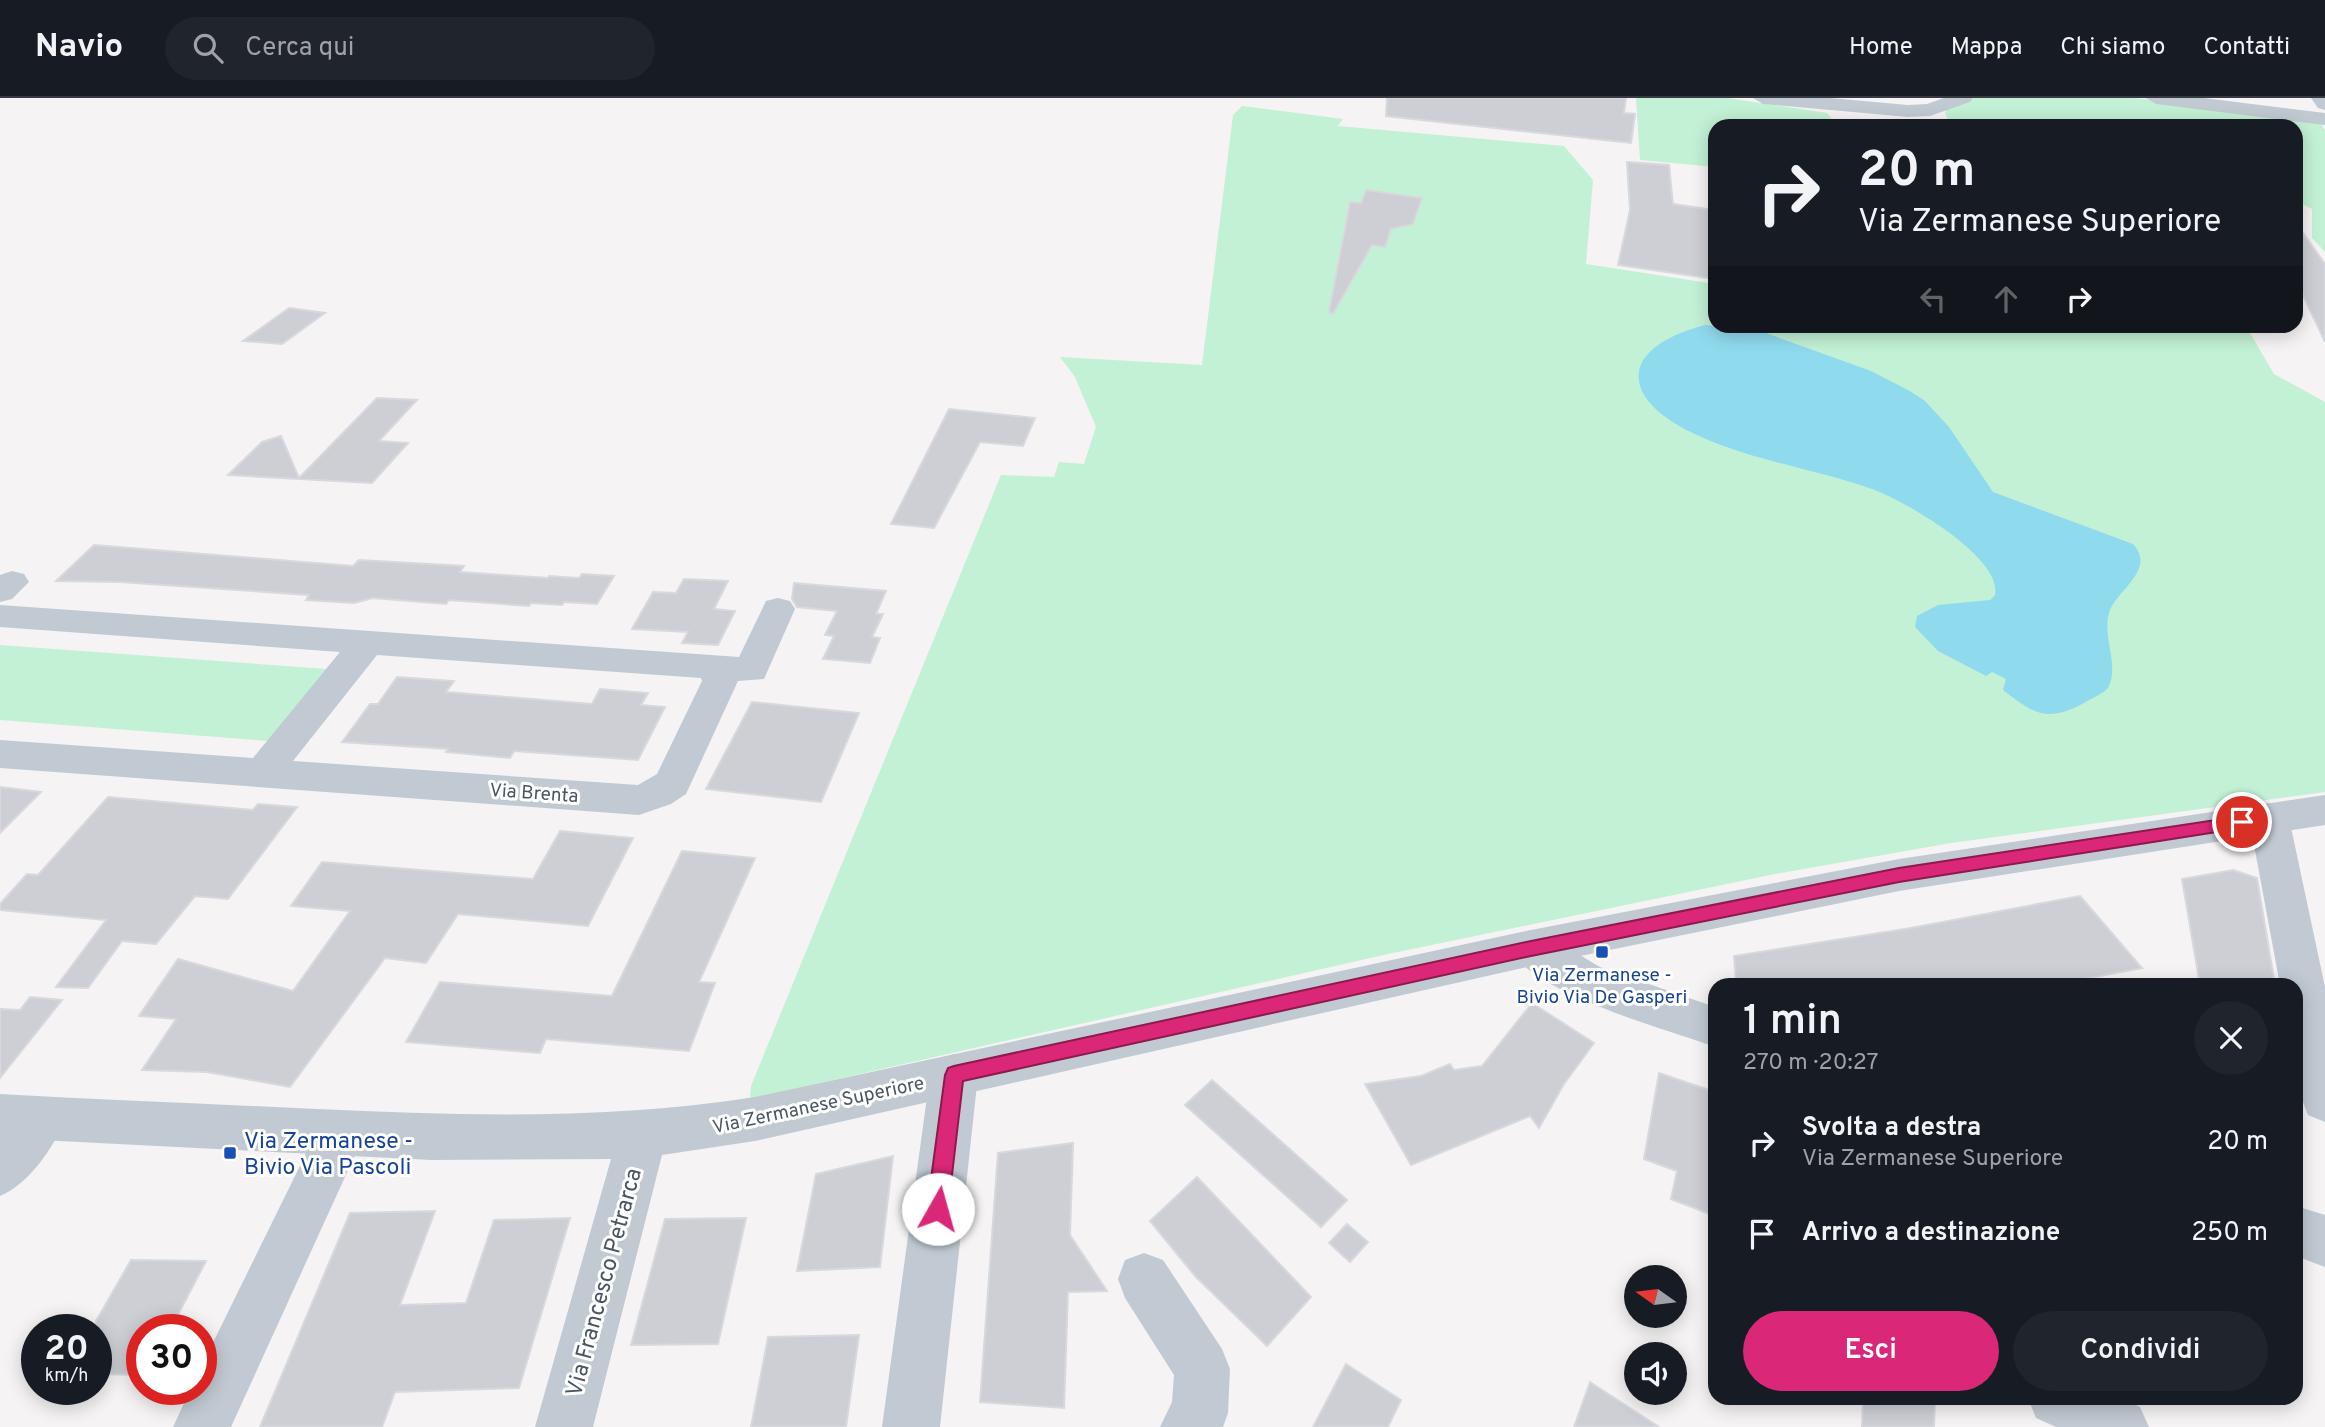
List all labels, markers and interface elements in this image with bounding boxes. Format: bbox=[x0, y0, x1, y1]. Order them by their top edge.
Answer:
search box bbox=[165, 17, 655, 80]
text: Navio bbox=[35, 27, 123, 69]
icon: search bbox=[189, 29, 227, 67]
text: Cerca qui bbox=[245, 32, 354, 65]
text: Home bbox=[1849, 33, 1913, 63]
text: Mappa bbox=[1951, 33, 2022, 63]
text: Chi siamo bbox=[2060, 33, 2165, 63]
text: Contatti bbox=[2203, 33, 2290, 63]
text: 20 m bbox=[1858, 142, 1975, 204]
icon: right bbox=[1743, 147, 1834, 238]
text: Via Zermanese Superiore bbox=[1858, 203, 2221, 243]
icon: left bbox=[1914, 280, 1952, 318]
icon: ahead bbox=[1987, 280, 2025, 318]
icon: right bbox=[2060, 280, 2098, 318]
street label: Via Brenta bbox=[489, 779, 579, 809]
pin bbox=[2212, 792, 2272, 852]
icon: arrive bbox=[2223, 803, 2261, 841]
marker: Via Zermanese - Bivio Via De Gasperi bbox=[1594, 944, 1610, 960]
place label: Via Zermanese - Bivio Via De Gasperi bbox=[1517, 964, 1687, 1010]
text: 1 min bbox=[1743, 996, 1842, 1049]
button: close bbox=[2194, 1001, 2268, 1075]
text: 270 m · 20:27 bbox=[1743, 1049, 1879, 1078]
street label: Via Zermanese Superiore bbox=[710, 1072, 926, 1140]
text: Svolta a destra bbox=[1802, 1112, 1981, 1145]
icon: right bbox=[1743, 1124, 1781, 1162]
text: 20 m bbox=[2207, 1126, 2268, 1159]
place label: Via Zermanese - Bivio Via Pascoli bbox=[244, 1128, 413, 1183]
marker: Via Zermanese - Bivio Via Pascoli bbox=[222, 1145, 238, 1161]
text: Via Zermanese Superiore bbox=[1802, 1145, 2063, 1174]
street label: Via Francesco Petrarca bbox=[561, 1165, 650, 1400]
position arrow bbox=[901, 1172, 975, 1246]
icon: arrive bbox=[1743, 1215, 1781, 1253]
text: Arrivo a destinazione bbox=[1802, 1217, 2060, 1250]
text: 250 m bbox=[2191, 1217, 2268, 1250]
north arrow bbox=[1624, 1265, 1687, 1328]
map controls bbox=[1624, 1265, 1687, 1405]
button: Esci bbox=[1743, 1311, 1999, 1391]
button: Condividi bbox=[2013, 1311, 2268, 1391]
speed limit sign: 30 bbox=[126, 1314, 217, 1405]
text: 20 bbox=[44, 1328, 89, 1372]
button: sound bbox=[1624, 1342, 1687, 1405]
text: km/h bbox=[45, 1365, 88, 1388]

